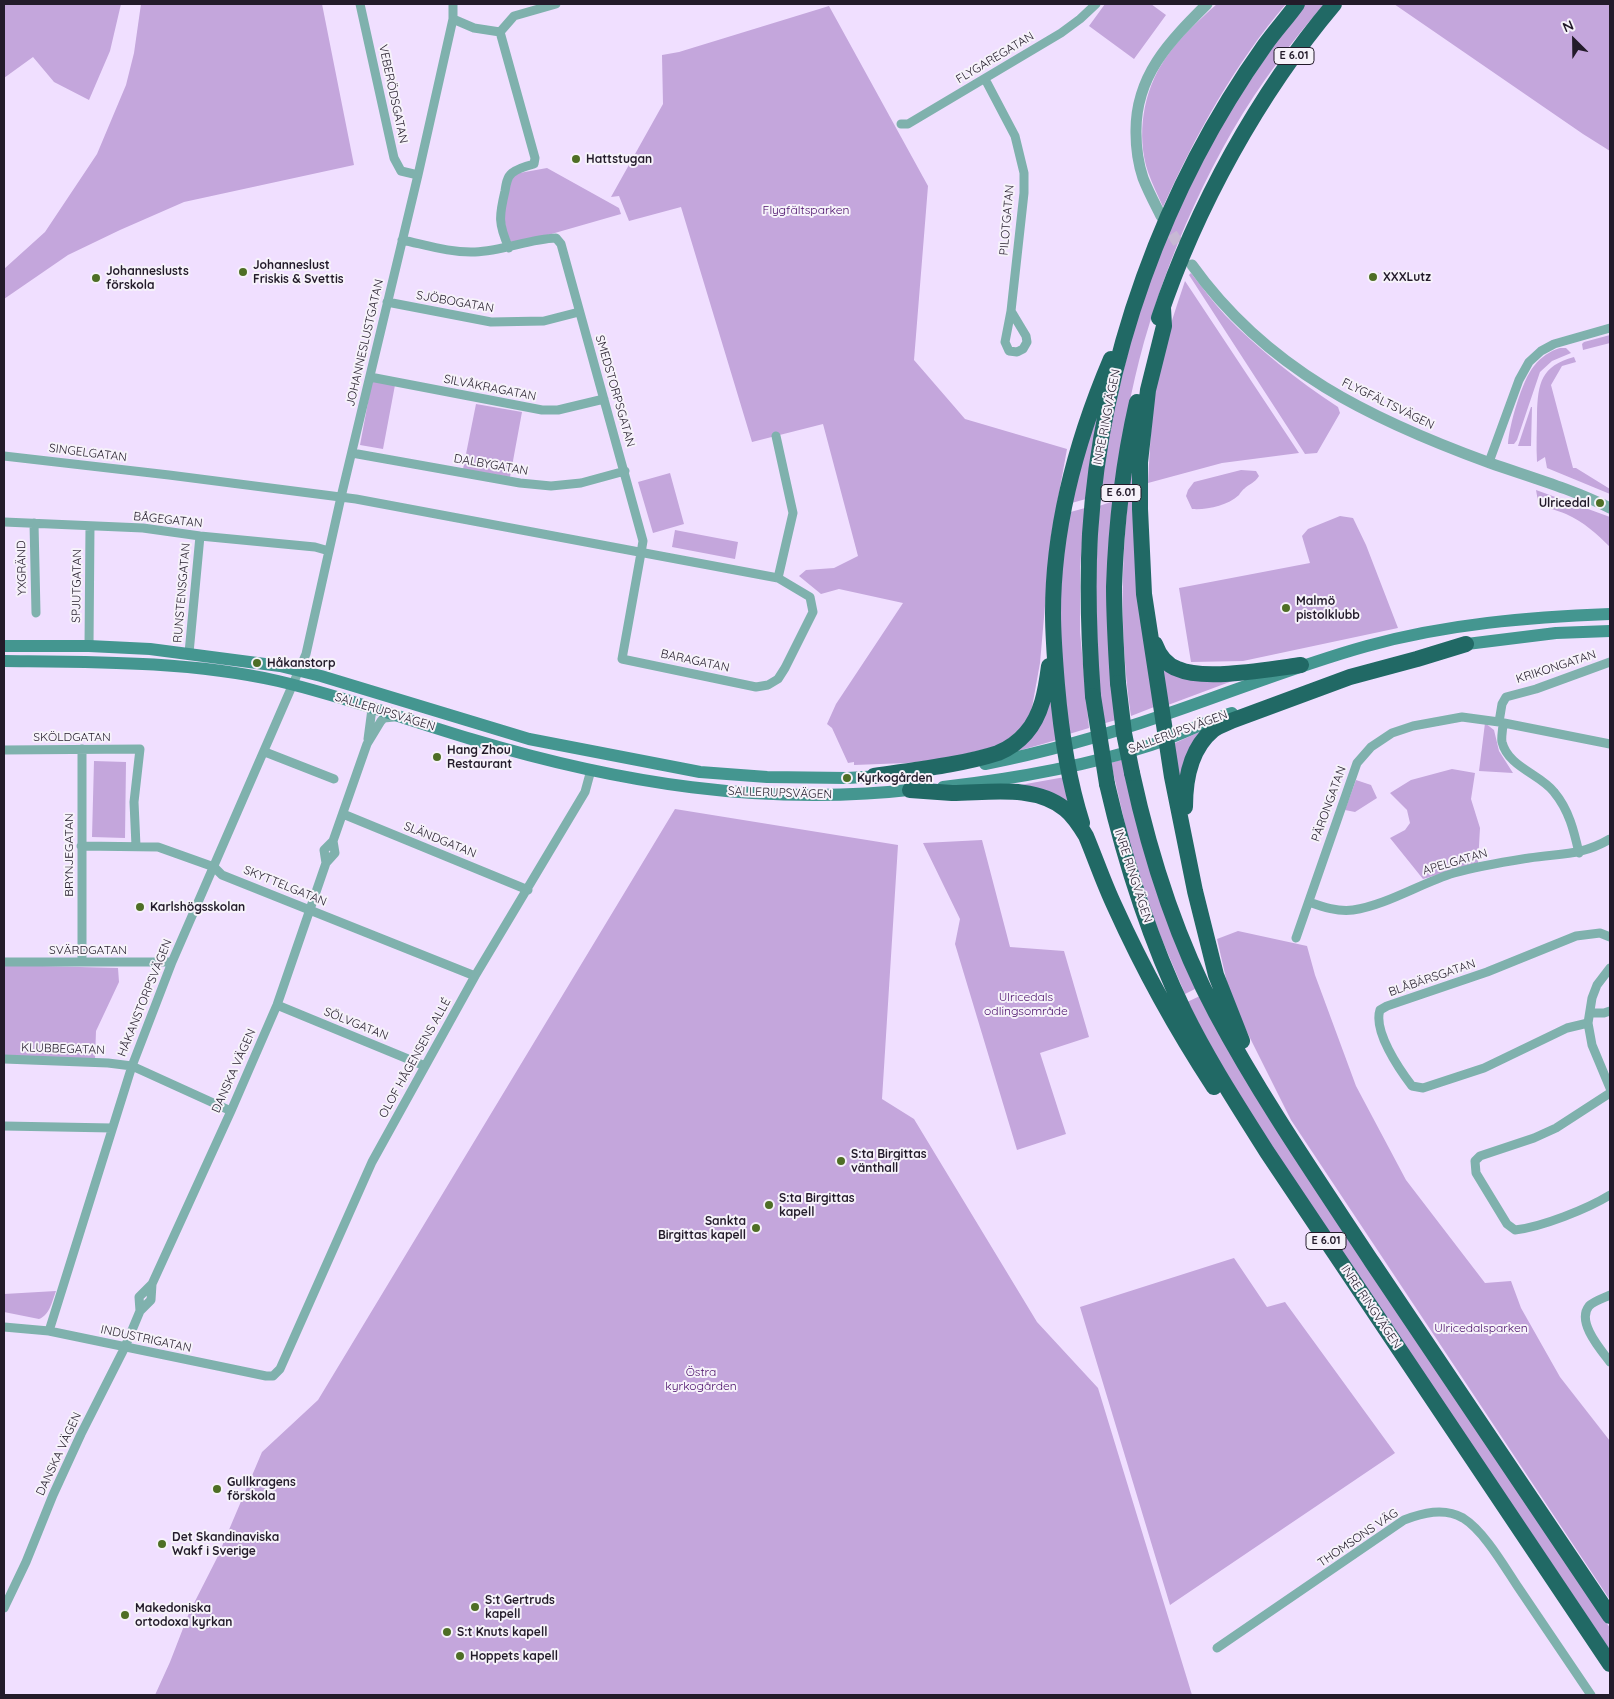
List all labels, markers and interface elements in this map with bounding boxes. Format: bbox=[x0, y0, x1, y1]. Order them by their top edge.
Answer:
north arrow bbox=[1549, 15, 1599, 65]
text: N bbox=[1560, 16, 1576, 36]
street label: FLYGAREGATAN bbox=[953, 29, 1037, 87]
street label: VEBERÖDSGATAN bbox=[375, 43, 411, 145]
road number: E 6.01 bbox=[1274, 48, 1314, 64]
place label: Hattstugan bbox=[586, 152, 652, 166]
marker: Hattstugan bbox=[570, 153, 582, 165]
street label: PILOTGATAN bbox=[997, 184, 1017, 256]
park label: Flygfältsparken bbox=[763, 203, 849, 217]
place label: Johanneslust Friskis & Svettis bbox=[253, 258, 343, 286]
place label: Johanneslusts förskola bbox=[106, 264, 189, 292]
marker: Johanneslust Friskis & Svettis bbox=[237, 266, 249, 278]
place label: XXXLutz bbox=[1383, 270, 1431, 284]
marker: XXXLutz bbox=[1367, 271, 1379, 283]
marker: Johanneslusts förskola bbox=[90, 272, 102, 284]
street label: JOHANNESLUSTGATAN bbox=[343, 278, 387, 408]
street label: SJÖBOGATAN bbox=[415, 288, 495, 316]
street label: SMEDSTORPSGATAN bbox=[592, 333, 638, 449]
street label: INRE RINGVÄGEN bbox=[1091, 368, 1123, 466]
street label: SILVÅKRAGATAN bbox=[443, 372, 537, 404]
street label: FLYGFÄLTSVÄGEN bbox=[1339, 375, 1437, 433]
street label: SINGELGATAN bbox=[48, 441, 128, 465]
street label: DALBYGATAN bbox=[453, 451, 529, 479]
road number: E 6.01 bbox=[1101, 484, 1141, 502]
place label: Ulricedal bbox=[1539, 496, 1590, 510]
marker: Ulricedal bbox=[1594, 497, 1606, 509]
street label: BÅGEGATAN bbox=[133, 509, 203, 531]
street label: YXGRÄND bbox=[14, 540, 30, 596]
street label: RUNSTENSGATAN bbox=[170, 542, 194, 644]
street label: SPJUTGATAN bbox=[69, 549, 85, 623]
place label: Malmö pistolklubb bbox=[1296, 594, 1360, 622]
marker: Malmö pistolklubb bbox=[1280, 602, 1292, 614]
street label: BARAGATAN bbox=[659, 647, 731, 675]
street label: KRIKONGATAN bbox=[1514, 647, 1598, 687]
place label: Håkanstorp bbox=[267, 656, 335, 670]
marker: Håkanstorp bbox=[251, 657, 263, 669]
street label: SALLERUPSVÄGEN bbox=[333, 690, 437, 734]
street label: SALLERUPSVÄGEN bbox=[1127, 707, 1229, 757]
street label: SKÖLDGATAN bbox=[33, 730, 111, 744]
place label: Hang Zhou Restaurant bbox=[447, 743, 512, 771]
marker: Hang Zhou Restaurant bbox=[431, 751, 443, 763]
street label: PÄRONGATAN bbox=[1309, 764, 1349, 844]
place label: Kyrkogården bbox=[857, 771, 933, 785]
marker: Kyrkogården bbox=[841, 772, 853, 784]
street label: SALLERUPSVÄGEN bbox=[728, 784, 832, 802]
street label: BRYNJEGATAN bbox=[62, 813, 76, 897]
street label: SLÄNDGATAN bbox=[402, 819, 478, 861]
street label: INRE RINGVÄGEN bbox=[1111, 827, 1155, 925]
street label: APELGATAN bbox=[1421, 846, 1489, 878]
street label: SKYTTELGATAN bbox=[241, 863, 329, 909]
place label: Karlshögsskolan bbox=[150, 900, 245, 914]
marker: Karlshögsskolan bbox=[134, 901, 146, 913]
street label: HÅKANSTORPSVÄGEN bbox=[115, 937, 175, 1059]
street label: SVÄRDGATAN bbox=[49, 943, 127, 957]
street label: BLÅBÄRSGATAN bbox=[1387, 956, 1477, 1000]
park label: Ulricedals odlingsområde bbox=[984, 990, 1068, 1018]
street label: OLOF HÅGENSENS ALLÉ bbox=[376, 996, 454, 1120]
street label: SÖLVGATAN bbox=[322, 1005, 390, 1043]
street label: DANSKA VÄGEN bbox=[209, 1027, 259, 1115]
street label: KLUBBEGATAN bbox=[21, 1040, 105, 1058]
place label: S:ta Birgittas vänthall bbox=[851, 1147, 927, 1175]
marker: S:ta Birgittas vänthall bbox=[835, 1155, 847, 1167]
place label: S:ta Birgittas kapell bbox=[779, 1191, 855, 1219]
marker: S:ta Birgittas kapell bbox=[763, 1199, 775, 1211]
place label: Sankta Birgittas kapell bbox=[658, 1214, 746, 1242]
marker: Sankta Birgittas kapell bbox=[750, 1222, 762, 1234]
road number: E 6.01 bbox=[1306, 1232, 1346, 1250]
street label: INRE RINGVÄGEN bbox=[1338, 1263, 1404, 1351]
park label: Ulricedalsparken bbox=[1434, 1321, 1528, 1335]
street label: INDUSTRIGATAN bbox=[99, 1322, 193, 1356]
park label: Östra kyrkogården bbox=[665, 1365, 737, 1393]
street label: DANSKA VÄGEN bbox=[33, 1410, 85, 1498]
place label: Gullkragens förskola bbox=[227, 1475, 296, 1503]
marker: Gullkragens förskola bbox=[211, 1483, 223, 1495]
street label: THOMSONS VÄG bbox=[1315, 1506, 1401, 1570]
place label: Det Skandinaviska Wakf i Sverige bbox=[172, 1530, 279, 1558]
marker: Det Skandinaviska Wakf i Sverige bbox=[156, 1538, 168, 1550]
place label: S:t Gertruds kapell bbox=[485, 1593, 555, 1621]
place label: Makedoniska ortodoxa kyrkan bbox=[135, 1601, 232, 1629]
marker: S:t Gertruds kapell bbox=[469, 1601, 481, 1613]
marker: Makedoniska ortodoxa kyrkan bbox=[119, 1609, 131, 1621]
place label: S:t Knuts kapell bbox=[457, 1625, 547, 1639]
marker: S:t Knuts kapell bbox=[441, 1626, 453, 1638]
place label: Hoppets kapell bbox=[470, 1649, 558, 1663]
marker: Hoppets kapell bbox=[454, 1650, 466, 1662]

